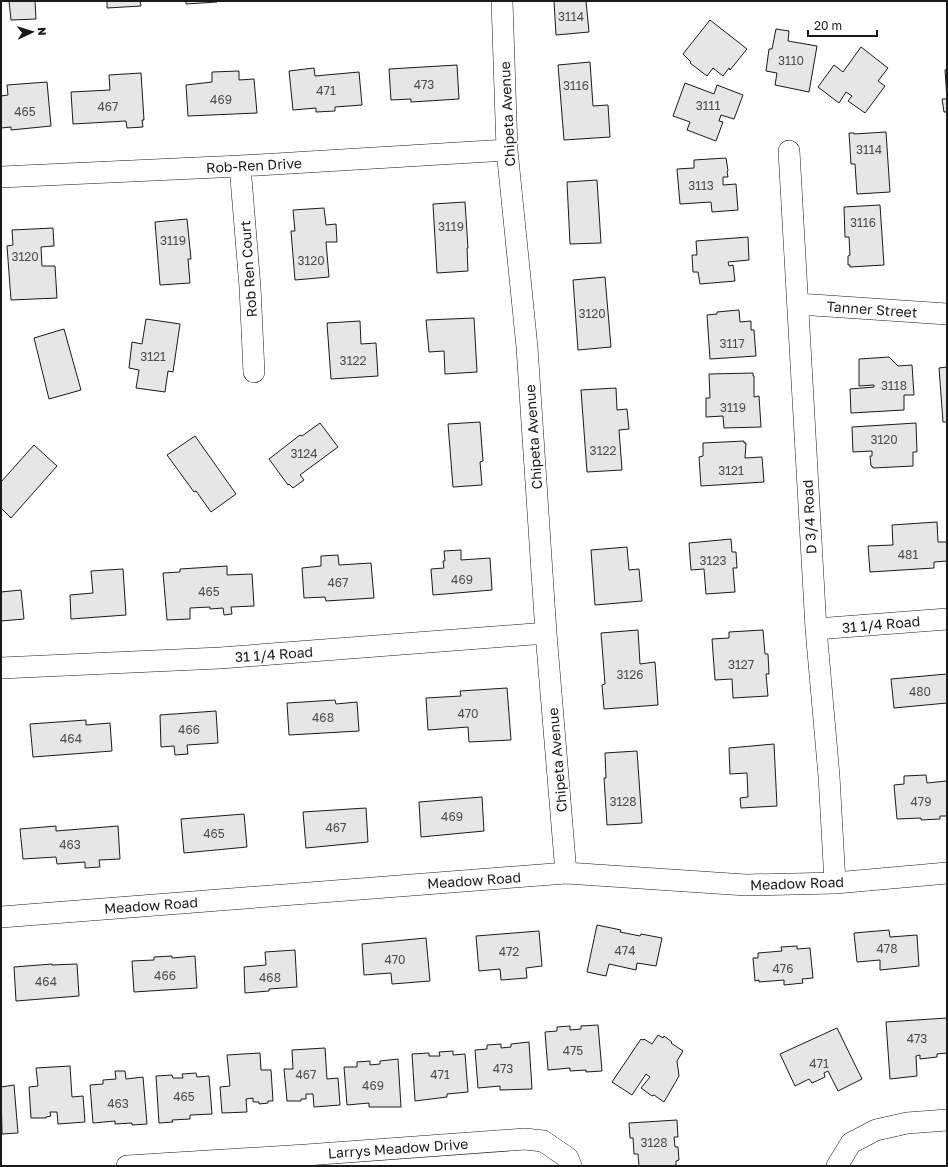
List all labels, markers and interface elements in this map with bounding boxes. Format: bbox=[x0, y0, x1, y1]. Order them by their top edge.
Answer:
house number: 3114 bbox=[558, 9, 584, 24]
north arrow bbox=[12, 12, 52, 52]
scale bar bbox=[808, 12, 877, 38]
text: 20 m bbox=[814, 18, 842, 33]
text: N bbox=[36, 27, 49, 36]
house number: 3110 bbox=[778, 53, 804, 68]
street label: Chipeta Avenue bbox=[496, 61, 518, 167]
house number: 473 bbox=[414, 77, 434, 92]
house number: 3116 bbox=[563, 78, 589, 93]
house number: 471 bbox=[316, 83, 336, 98]
house number: 469 bbox=[210, 92, 232, 107]
house number: 3111 bbox=[696, 98, 720, 113]
house number: 467 bbox=[98, 99, 118, 114]
house number: 465 bbox=[14, 104, 36, 119]
house number: 3114 bbox=[856, 142, 882, 157]
street label: Rob-Ren Drive bbox=[206, 154, 302, 176]
house number: 3113 bbox=[688, 178, 714, 193]
house number: 3116 bbox=[850, 215, 876, 230]
house number: 3119 bbox=[438, 219, 464, 234]
street label: Rob Ren Court bbox=[236, 220, 260, 318]
house number: 3119 bbox=[160, 233, 186, 248]
house number: 3120 bbox=[11, 249, 39, 264]
house number: 3120 bbox=[297, 253, 325, 268]
street label: Tanner Street bbox=[826, 297, 918, 321]
house number: 3120 bbox=[578, 306, 606, 321]
house number: 3117 bbox=[719, 336, 745, 351]
house number: 3121 bbox=[140, 349, 166, 364]
house number: 3122 bbox=[340, 353, 366, 368]
house number: 3118 bbox=[881, 378, 907, 393]
street label: Chipeta Avenue bbox=[521, 384, 545, 490]
house number: 3119 bbox=[720, 400, 746, 415]
house number: 3120 bbox=[870, 432, 898, 447]
house number: 3122 bbox=[590, 443, 616, 458]
house number: 3124 bbox=[290, 446, 318, 461]
house number: 3121 bbox=[718, 463, 744, 478]
street label: D 3/4 Road bbox=[799, 479, 819, 555]
house number: 481 bbox=[898, 547, 918, 562]
house number: 3123 bbox=[700, 553, 726, 568]
house number: 469 bbox=[451, 572, 473, 587]
house number: 467 bbox=[328, 575, 348, 590]
house number: 465 bbox=[198, 584, 220, 599]
street label: 31 1/4 Road bbox=[841, 612, 921, 636]
street label: 31 1/4 Road bbox=[234, 643, 314, 665]
house number: 3127 bbox=[728, 657, 754, 672]
house number: 3126 bbox=[616, 667, 644, 682]
house number: 480 bbox=[909, 684, 931, 699]
house number: 470 bbox=[457, 706, 479, 721]
street label: Chipeta Avenue bbox=[544, 707, 570, 813]
house number: 468 bbox=[312, 710, 334, 725]
house number: 466 bbox=[178, 722, 200, 737]
house number: 464 bbox=[60, 731, 82, 746]
house number: 3128 bbox=[609, 794, 637, 809]
house number: 479 bbox=[911, 794, 931, 809]
house number: 469 bbox=[441, 809, 463, 824]
house number: 467 bbox=[326, 820, 346, 835]
house number: 465 bbox=[203, 826, 225, 841]
house number: 463 bbox=[59, 837, 81, 852]
street label: Meadow Road bbox=[426, 868, 522, 892]
street label: Meadow Road bbox=[750, 873, 844, 893]
street label: Meadow Road bbox=[103, 893, 199, 917]
house number: 478 bbox=[876, 941, 898, 956]
house number: 474 bbox=[614, 943, 636, 958]
house number: 472 bbox=[499, 944, 519, 959]
house number: 470 bbox=[384, 952, 406, 967]
house number: 476 bbox=[773, 961, 793, 976]
house number: 466 bbox=[154, 968, 176, 983]
house number: 468 bbox=[259, 970, 281, 985]
house number: 464 bbox=[35, 974, 57, 989]
house number: 473 bbox=[907, 1031, 927, 1046]
house number: 475 bbox=[563, 1043, 583, 1058]
house number: 471 bbox=[809, 1056, 829, 1071]
house number: 473 bbox=[493, 1061, 513, 1076]
house number: 467 bbox=[296, 1067, 316, 1082]
house number: 471 bbox=[430, 1067, 450, 1082]
house number: 469 bbox=[362, 1078, 384, 1093]
house number: 465 bbox=[173, 1089, 195, 1104]
house number: 463 bbox=[107, 1096, 129, 1111]
street label: Larrys Meadow Drive bbox=[327, 1135, 469, 1161]
house number: 3128 bbox=[640, 1135, 668, 1150]

